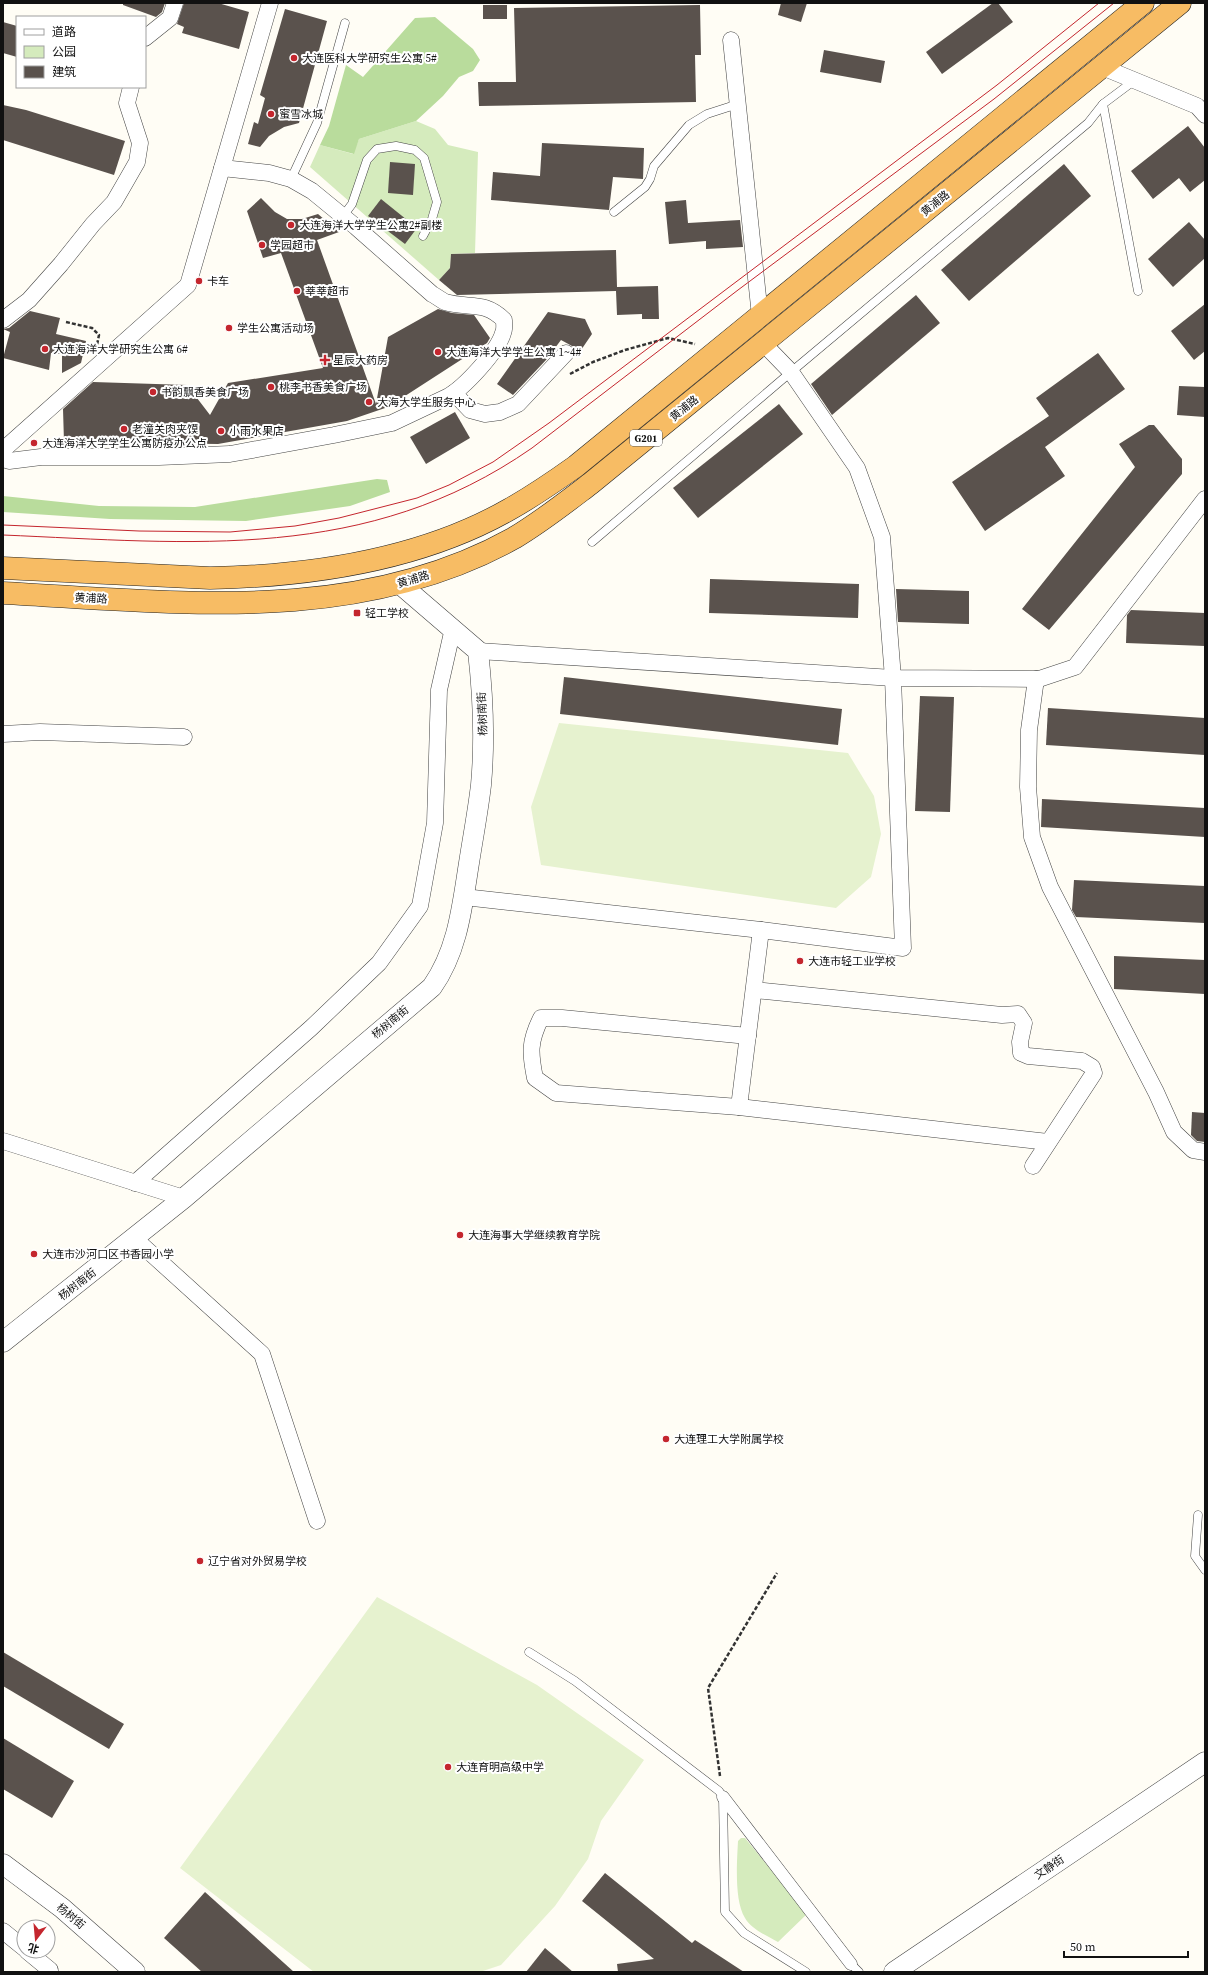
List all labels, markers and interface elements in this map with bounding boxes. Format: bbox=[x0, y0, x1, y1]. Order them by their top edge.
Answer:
legend bbox=[16, 16, 146, 88]
text: 道路 bbox=[52, 24, 76, 40]
text: 公园 bbox=[52, 44, 76, 60]
place label: 大连医科大学研究生公寓 5# bbox=[302, 51, 437, 66]
marker: 大连医科大学研究生公寓 5# bbox=[289, 53, 299, 63]
text: 建筑 bbox=[52, 64, 76, 80]
place label: 蜜雪冰城 bbox=[279, 107, 323, 122]
marker: 蜜雪冰城 bbox=[266, 109, 276, 119]
street label: 黄浦路 bbox=[918, 187, 953, 220]
place label: 大连海洋大学学生公寓2#副楼 bbox=[299, 218, 442, 233]
marker: 大连海洋大学学生公寓2#副楼 bbox=[286, 220, 296, 230]
place label: 学园超市 bbox=[270, 238, 314, 253]
marker: 学园超市 bbox=[257, 240, 267, 250]
place label: 卡车 bbox=[207, 274, 229, 289]
marker: 卡车 bbox=[194, 276, 204, 286]
place label: 莘莘超市 bbox=[305, 284, 349, 299]
marker: 莘莘超市 bbox=[292, 286, 302, 296]
place label: 学生公寓活动场 bbox=[237, 321, 314, 336]
marker: 学生公寓活动场 bbox=[224, 323, 234, 333]
place label: 大连海洋大学研究生公寓 6# bbox=[53, 342, 188, 357]
marker: 大连海洋大学研究生公寓 6# bbox=[40, 344, 50, 354]
place label: 大连海洋大学学生公寓 1~4# bbox=[446, 345, 581, 360]
marker: 大连海洋大学学生公寓 1~4# bbox=[433, 347, 443, 357]
place label: 星辰大药房 bbox=[333, 353, 388, 368]
marker: 星辰大药房 bbox=[320, 355, 330, 365]
place label: 桃李书香美食广场 bbox=[279, 380, 367, 395]
marker: 桃李书香美食广场 bbox=[266, 382, 276, 392]
place label: 书韵飘香美食广场 bbox=[161, 385, 249, 400]
marker: 书韵飘香美食广场 bbox=[148, 387, 158, 397]
street label: 黄浦路 bbox=[667, 392, 702, 425]
place label: 大海大学生服务中心 bbox=[377, 395, 476, 410]
marker: 大海大学生服务中心 bbox=[364, 397, 374, 407]
place label: 老潼关肉夹馍 bbox=[132, 422, 198, 437]
marker: 老潼关肉夹馍 bbox=[119, 424, 129, 434]
place label: 小雨水果店 bbox=[229, 424, 284, 439]
marker: 小雨水果店 bbox=[216, 426, 226, 436]
road number: G201 bbox=[630, 430, 662, 446]
place label: 大连海洋大学学生公寓防疫办公点 bbox=[42, 436, 207, 451]
marker: 大连海洋大学学生公寓防疫办公点 bbox=[29, 438, 39, 448]
street label: 黄浦路 bbox=[395, 567, 431, 591]
street label: 黄浦路 bbox=[74, 590, 108, 607]
place label: 轻工学校 bbox=[365, 606, 409, 621]
marker: 轻工学校 bbox=[352, 608, 362, 618]
street label: 杨树南街 bbox=[474, 692, 491, 736]
place label: 大连市轻工业学校 bbox=[808, 954, 896, 969]
marker: 大连市轻工业学校 bbox=[795, 956, 805, 966]
street label: 杨树南街 bbox=[369, 1002, 412, 1042]
place label: 大连海事大学继续教育学院 bbox=[468, 1228, 600, 1243]
marker: 大连海事大学继续教育学院 bbox=[455, 1230, 465, 1240]
place label: 大连市沙河口区书香园小学 bbox=[42, 1247, 174, 1262]
marker: 大连市沙河口区书香园小学 bbox=[29, 1249, 39, 1259]
street label: 杨树南街 bbox=[55, 1265, 99, 1304]
place label: 大连理工大学附属学校 bbox=[674, 1432, 784, 1447]
marker: 大连理工大学附属学校 bbox=[661, 1434, 671, 1444]
place label: 辽宁省对外贸易学校 bbox=[208, 1554, 307, 1569]
marker: 辽宁省对外贸易学校 bbox=[195, 1556, 205, 1566]
place label: 大连育明高级中学 bbox=[456, 1760, 544, 1775]
marker: 大连育明高级中学 bbox=[443, 1762, 453, 1772]
street label: 文静街 bbox=[1031, 1852, 1067, 1883]
street label: 杨树街 bbox=[53, 1900, 88, 1933]
north arrow bbox=[16, 1919, 56, 1959]
scale bar bbox=[1064, 1933, 1188, 1959]
text: 北 bbox=[26, 1939, 41, 1957]
text: 50 m bbox=[1070, 1939, 1096, 1955]

